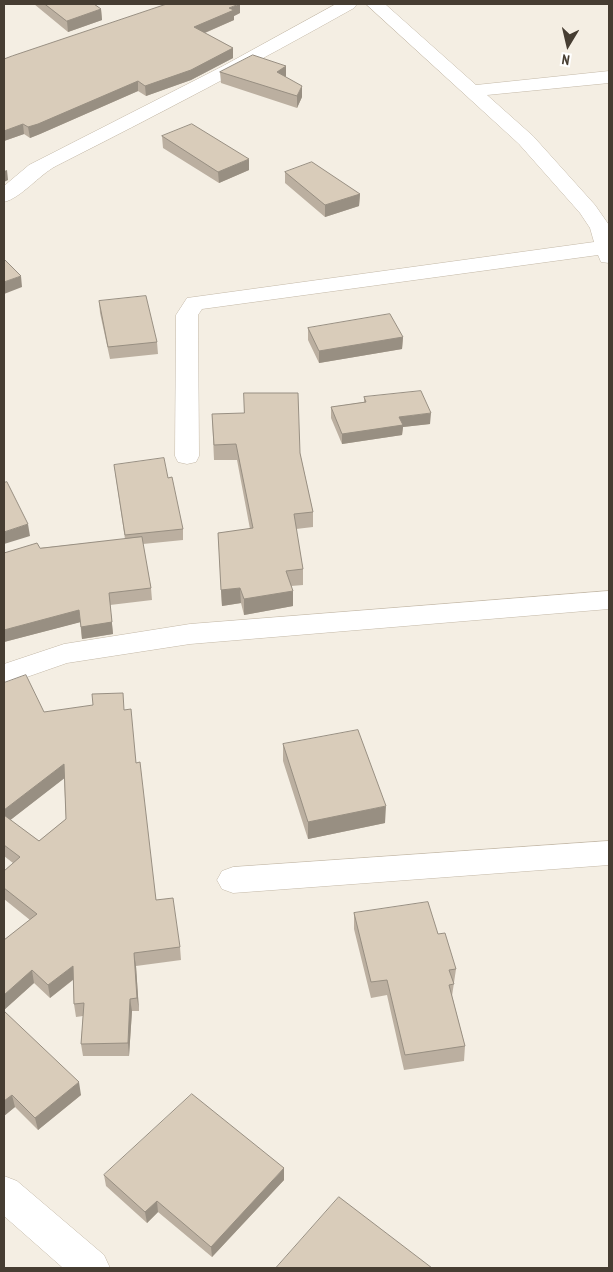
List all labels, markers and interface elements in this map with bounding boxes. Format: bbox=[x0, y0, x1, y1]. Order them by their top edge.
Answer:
north arrow bbox=[543, 20, 593, 70]
text: N bbox=[561, 50, 571, 69]

